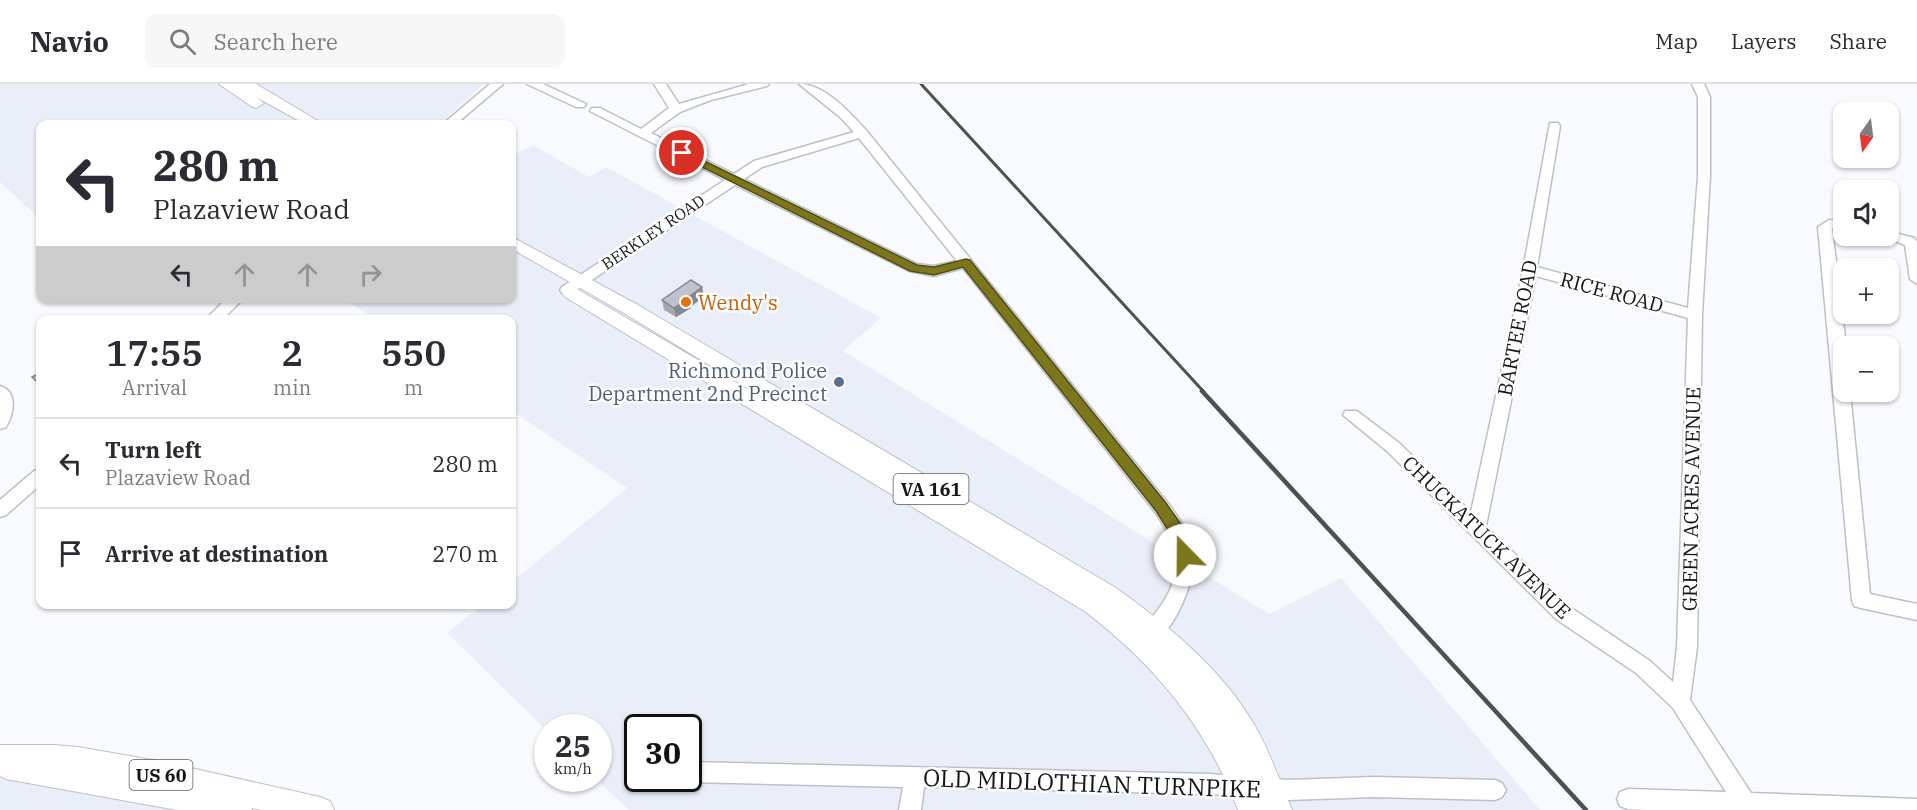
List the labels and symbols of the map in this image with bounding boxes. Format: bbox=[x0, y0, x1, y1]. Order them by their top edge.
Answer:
north arrow bbox=[1833, 102, 1899, 168]
pin bbox=[656, 127, 707, 178]
street label: BERKLEY ROAD bbox=[598, 190, 708, 274]
street label: BARTEE ROAD bbox=[1491, 258, 1543, 398]
street label: RICE ROAD bbox=[1557, 265, 1667, 319]
place label: Wendy's bbox=[698, 289, 778, 316]
marker: Wendy's bbox=[679, 295, 693, 309]
place label: Richmond Police Department 2nd Precinct bbox=[588, 357, 827, 407]
marker: Richmond Police Department 2nd Precinct bbox=[832, 375, 846, 389]
street label: GREEN ACRES AVENUE bbox=[1676, 387, 1706, 611]
street label: CHUCKATUCK AVENUE bbox=[1397, 449, 1577, 625]
road number: VA 161 bbox=[894, 474, 968, 504]
position arrow bbox=[1153, 523, 1217, 587]
speed limit sign: 30 bbox=[624, 714, 702, 792]
road number: US 60 bbox=[130, 760, 192, 790]
street label: OLD MIDLOTHIAN TURNPIKE bbox=[922, 761, 1262, 805]

